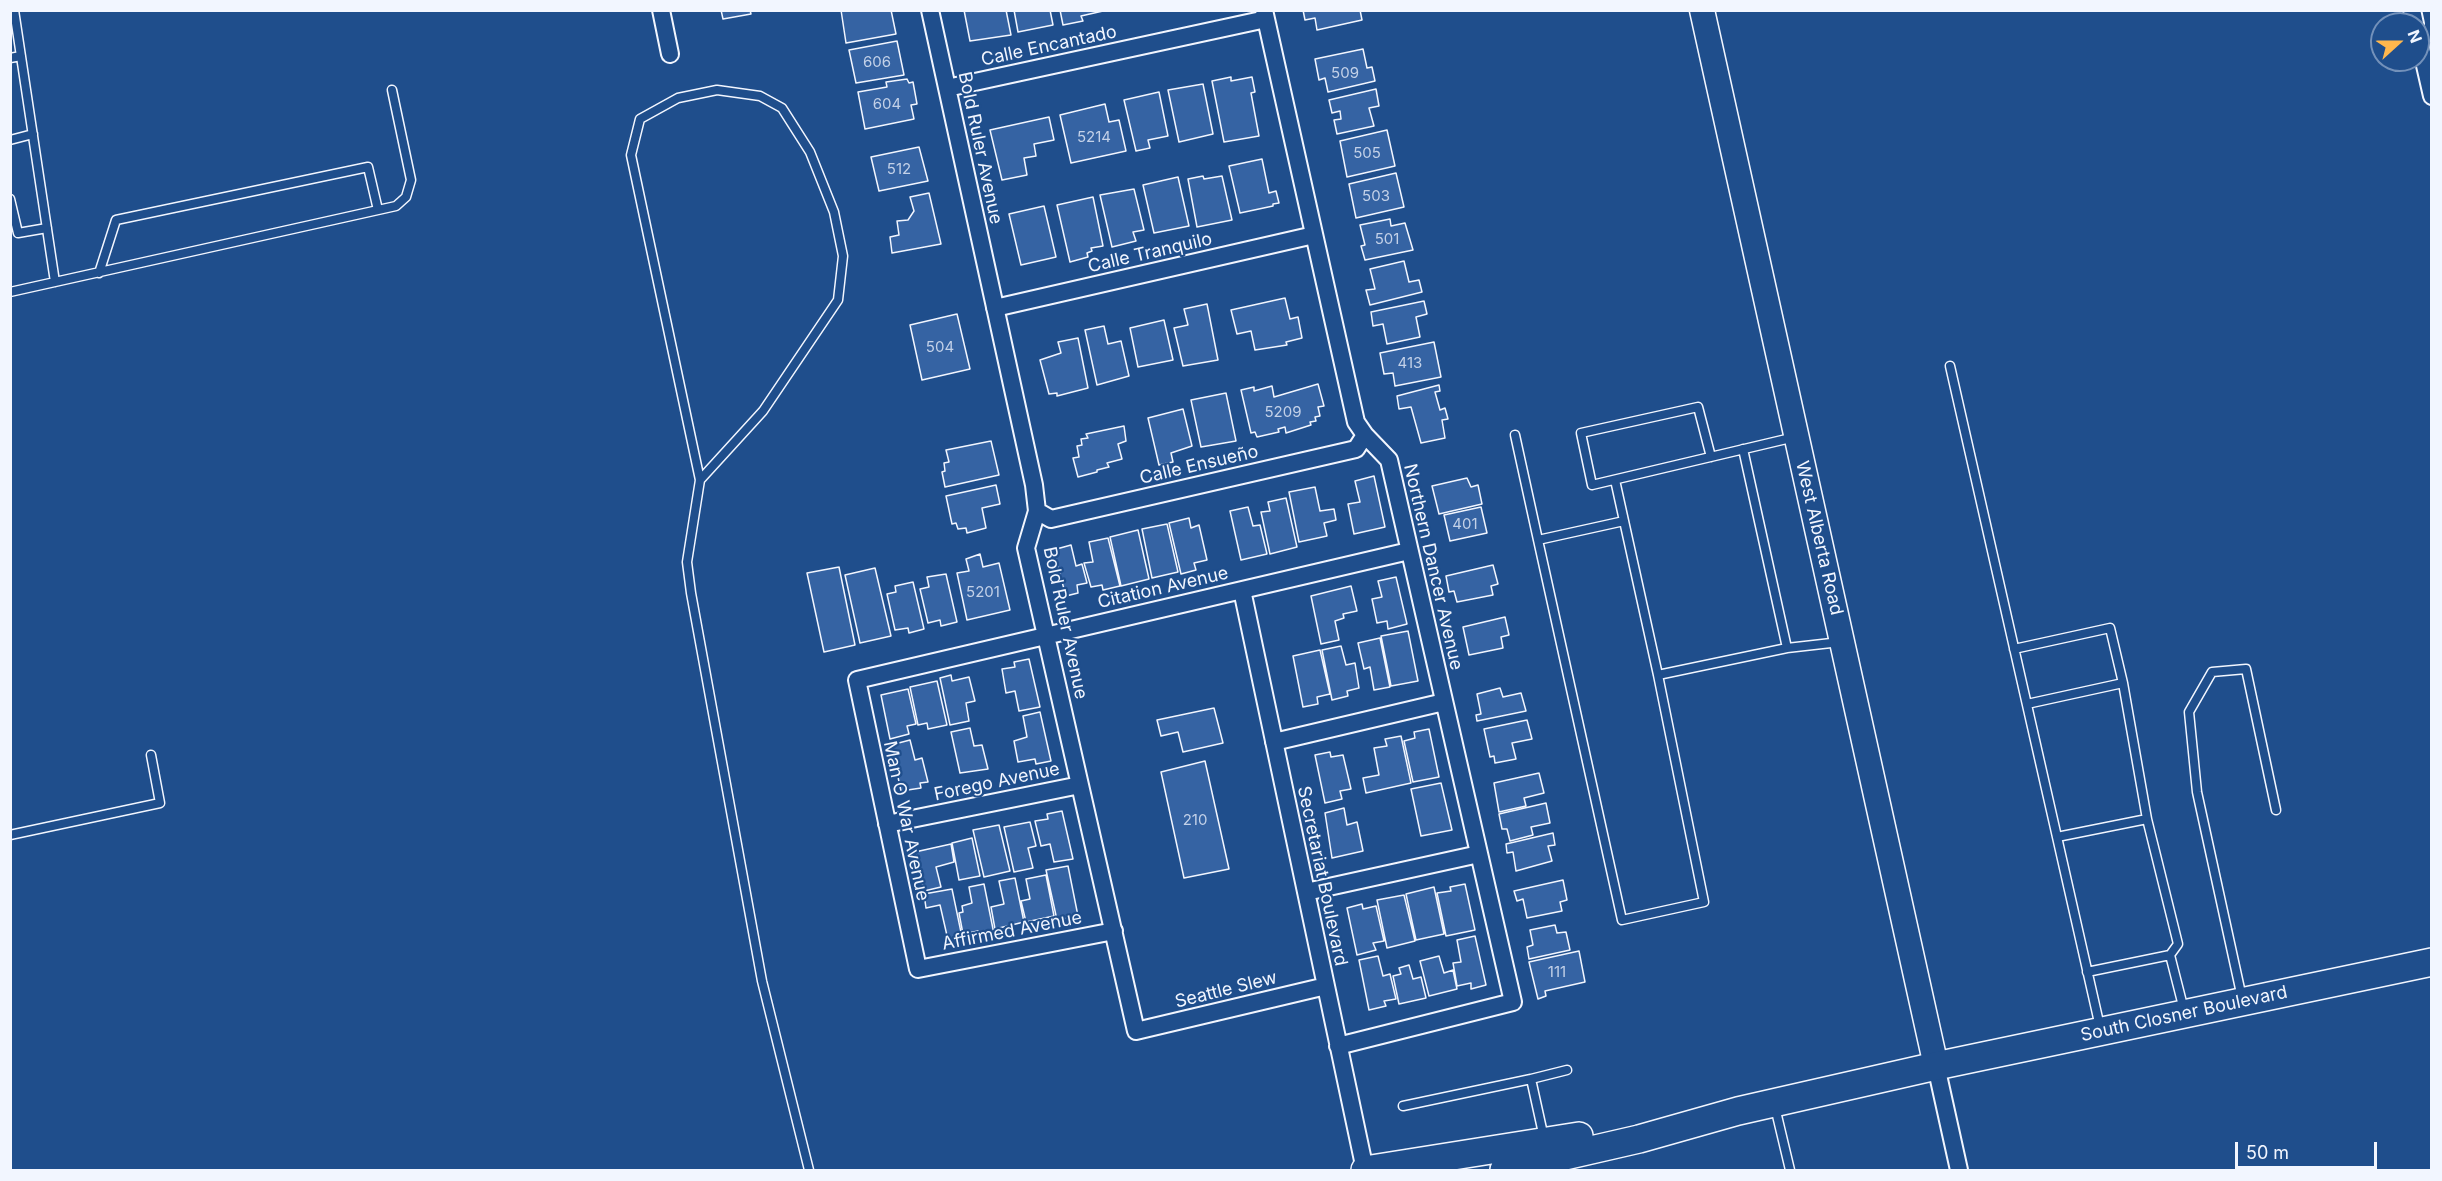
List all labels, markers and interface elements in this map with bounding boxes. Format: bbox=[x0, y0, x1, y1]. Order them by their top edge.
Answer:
north arrow bbox=[2370, 12, 2430, 72]
street label: Calle Encantado bbox=[979, 21, 1119, 71]
text: N bbox=[2403, 27, 2426, 46]
house number: 606 bbox=[863, 53, 891, 71]
house number: 509 bbox=[1331, 64, 1359, 82]
street label: Bold Ruler Avenue bbox=[953, 70, 1007, 226]
house number: 604 bbox=[873, 95, 901, 113]
house number: 5214 bbox=[1077, 128, 1111, 146]
house number: 505 bbox=[1353, 144, 1381, 162]
house number: 512 bbox=[887, 160, 911, 178]
house number: 503 bbox=[1362, 187, 1390, 205]
street label: Calle Tranquilo bbox=[1086, 228, 1214, 278]
house number: 501 bbox=[1375, 230, 1399, 248]
house number: 504 bbox=[926, 338, 954, 356]
house number: 413 bbox=[1398, 354, 1422, 372]
house number: 5209 bbox=[1264, 403, 1302, 421]
street label: Calle Ensueño bbox=[1138, 441, 1260, 489]
street label: West Alberta Road bbox=[1791, 459, 1847, 617]
street label: Northern Dancer Avenue bbox=[1399, 462, 1467, 672]
house number: 401 bbox=[1452, 515, 1478, 533]
street label: Bold Ruler Avenue bbox=[1038, 545, 1092, 701]
street label: Citation Avenue bbox=[1096, 562, 1230, 614]
house number: 5201 bbox=[966, 583, 1000, 601]
street label: Man O War Avenue bbox=[879, 739, 933, 903]
street label: Forego Avenue bbox=[932, 758, 1062, 806]
street label: Secretariat Boulevard bbox=[1292, 784, 1352, 968]
house number: 210 bbox=[1183, 811, 1207, 829]
street label: Affirmed Avenue bbox=[940, 907, 1084, 955]
house number: 111 bbox=[1548, 963, 1566, 981]
street label: Seattle Slew bbox=[1173, 967, 1279, 1013]
street label: South Closner Boulevard bbox=[2079, 982, 2289, 1046]
scale bar bbox=[2238, 1130, 2380, 1168]
text: 50 m bbox=[2246, 1142, 2289, 1163]

